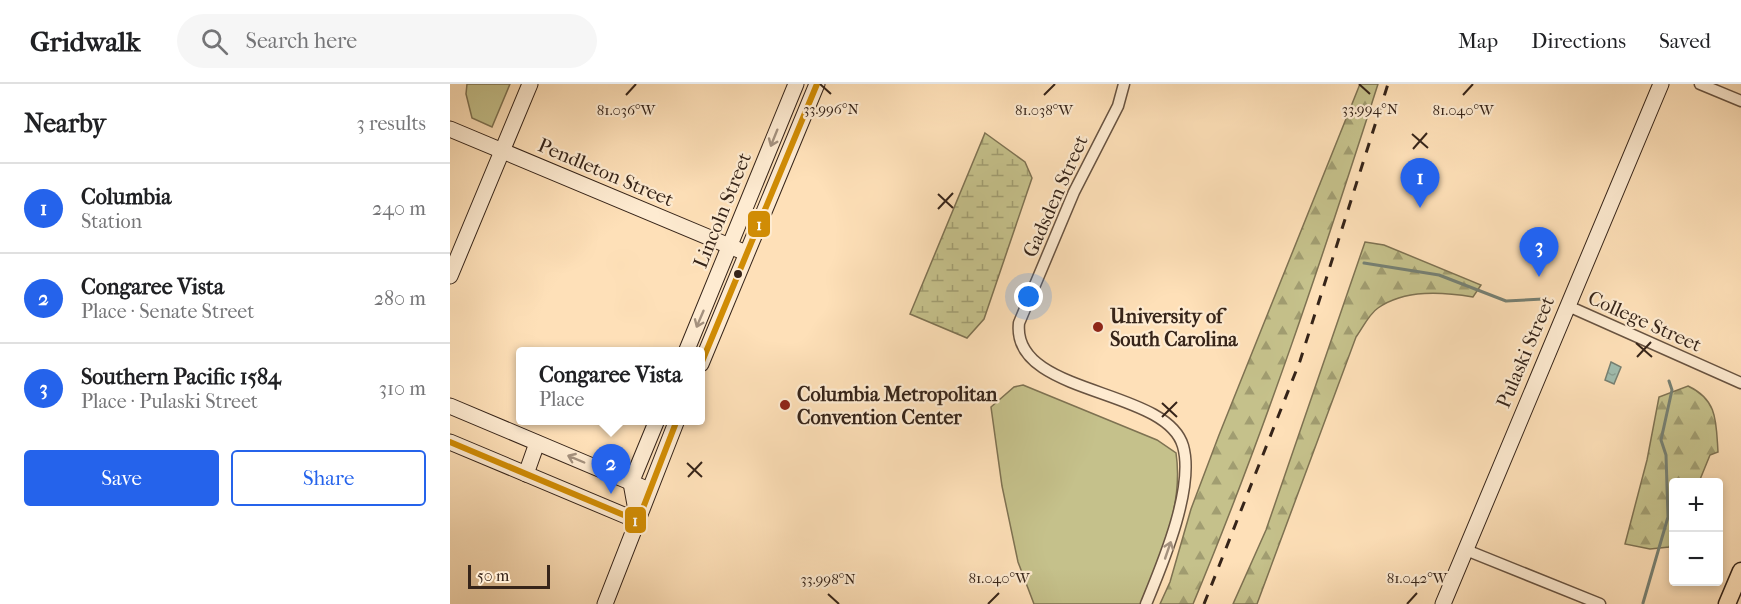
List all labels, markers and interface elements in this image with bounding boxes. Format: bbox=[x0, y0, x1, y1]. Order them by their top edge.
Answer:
search box bbox=[177, 14, 597, 68]
text: Gridwalk bbox=[30, 25, 141, 58]
icon: search bbox=[198, 25, 231, 58]
text: Search here bbox=[246, 28, 357, 54]
text: Map bbox=[1458, 29, 1498, 53]
text: Directions bbox=[1531, 29, 1626, 53]
text: Saved bbox=[1659, 29, 1711, 53]
text: 33.996°N bbox=[803, 100, 859, 118]
text: 33.994°N bbox=[1342, 100, 1399, 118]
text: 81.036°W bbox=[597, 101, 657, 119]
text: 81.038°W bbox=[1015, 101, 1074, 119]
text: 81.040°W bbox=[1432, 101, 1495, 119]
text: Nearby bbox=[24, 108, 106, 139]
text: 3 results bbox=[357, 112, 426, 135]
one-way arrow bbox=[768, 128, 779, 147]
street label: Gadsden Street bbox=[1018, 132, 1093, 261]
street label: Pendleton Street bbox=[535, 134, 677, 211]
street label: Lincoln Street bbox=[689, 149, 756, 271]
pin: 1 bbox=[1400, 158, 1440, 208]
text: Columbia bbox=[81, 184, 171, 210]
text: 1 bbox=[40, 197, 47, 220]
text: 240 m bbox=[372, 197, 426, 220]
text: Station bbox=[81, 210, 142, 233]
line badge: 1 bbox=[747, 210, 771, 238]
text: 1 bbox=[756, 215, 762, 234]
pin: 3 bbox=[1520, 228, 1558, 277]
unlabelled marker bbox=[732, 268, 744, 280]
text: Congaree Vista bbox=[81, 274, 224, 300]
your location bbox=[1014, 282, 1043, 311]
street label: College Street bbox=[1584, 286, 1705, 357]
text: 2 bbox=[38, 287, 49, 310]
text: 280 m bbox=[374, 287, 426, 310]
street label: Pulaski Street bbox=[1492, 293, 1559, 411]
text: Place · Senate Street bbox=[81, 300, 254, 323]
place label: University of South Carolina bbox=[1109, 305, 1238, 351]
one-way arrow bbox=[694, 309, 705, 327]
marker: University of South Carolina bbox=[1091, 320, 1105, 334]
popup bbox=[516, 347, 705, 425]
text: Congaree Vista bbox=[539, 362, 682, 388]
text: Southern Pacific 1584 bbox=[81, 364, 281, 390]
text: 3 bbox=[39, 377, 48, 400]
text: 310 m bbox=[379, 377, 426, 400]
place label: Columbia Metropolitan Convention Center bbox=[797, 383, 998, 429]
text: Place bbox=[539, 388, 584, 411]
text: Place · Pulaski Street bbox=[81, 390, 258, 413]
marker: Columbia Metropolitan Convention Center bbox=[778, 398, 792, 412]
pin: 2 bbox=[592, 444, 630, 494]
button: Save bbox=[24, 450, 219, 506]
button: Share bbox=[231, 450, 426, 506]
one-way arrow bbox=[567, 453, 585, 464]
map controls bbox=[1669, 478, 1723, 586]
button: + bbox=[1669, 478, 1723, 532]
line badge: 1 bbox=[624, 506, 647, 534]
text: 1 bbox=[632, 511, 638, 530]
button: − bbox=[1669, 532, 1723, 586]
one-way arrow bbox=[1163, 541, 1174, 559]
scale bar bbox=[468, 562, 550, 590]
text: 50 m bbox=[477, 566, 509, 585]
text: 81.040°W bbox=[968, 569, 1031, 587]
text: 81.042°W bbox=[1387, 569, 1449, 587]
text: 33.998°N bbox=[800, 570, 856, 588]

